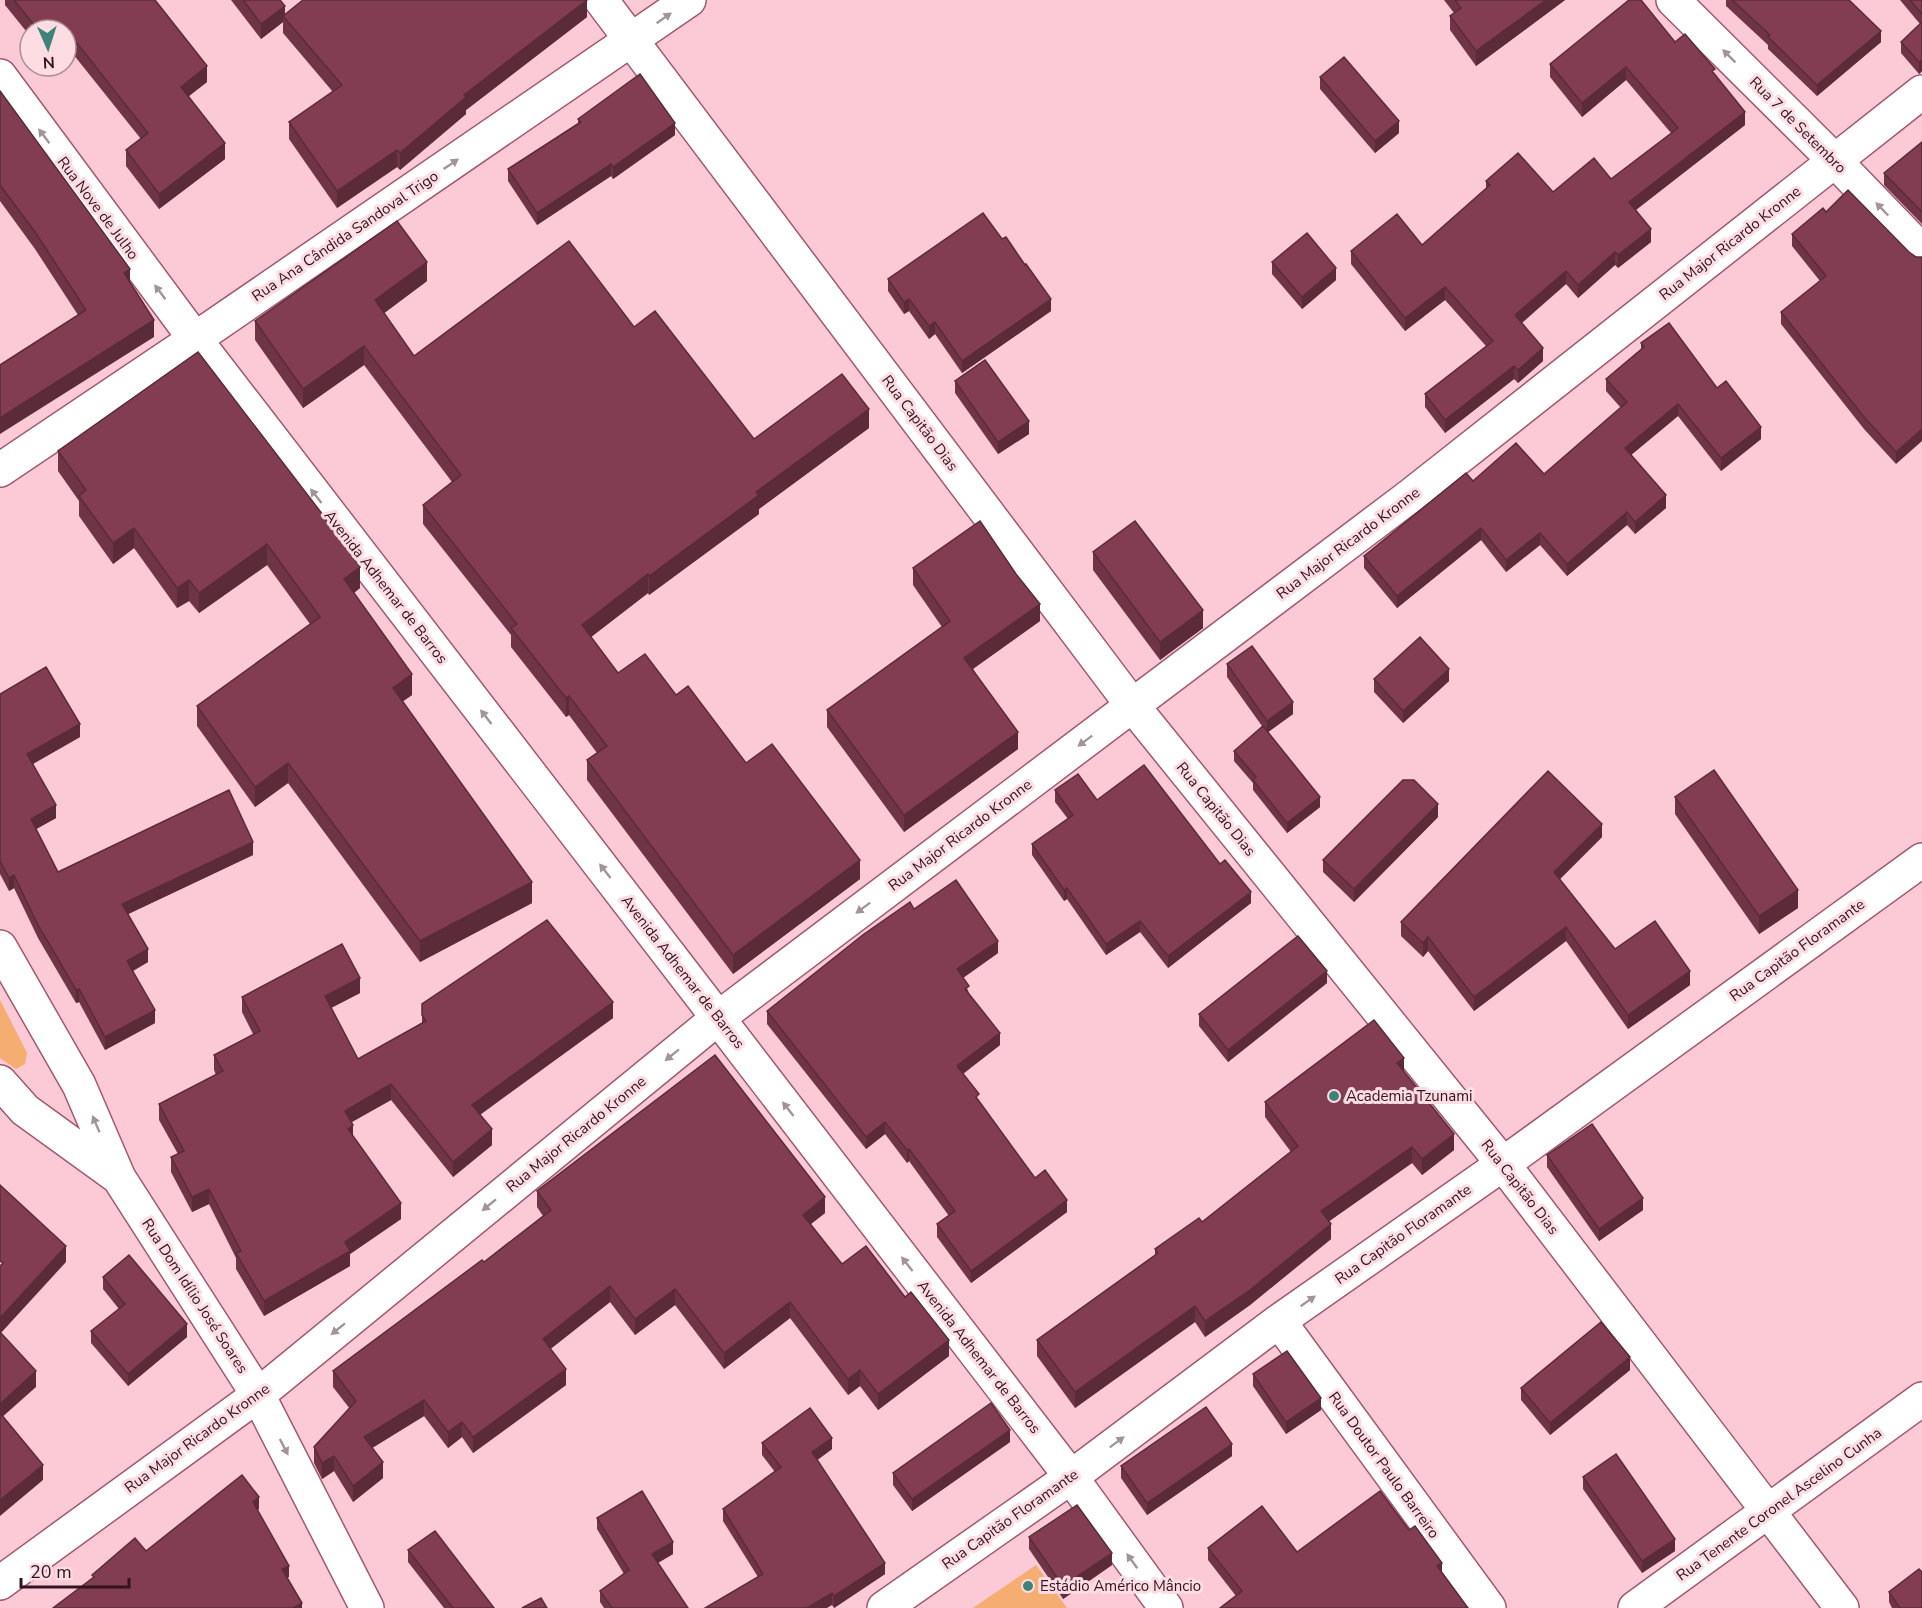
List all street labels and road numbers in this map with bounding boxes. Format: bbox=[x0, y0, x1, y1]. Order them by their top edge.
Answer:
street label: Rua 7 de Setembro bbox=[1745, 72, 1851, 178]
street label: Rua Nove de Julho bbox=[53, 152, 143, 264]
street label: Rua Ana Cândida Sandoval Trigo bbox=[248, 166, 442, 306]
street label: Rua Major Ricardo Kronne bbox=[1655, 181, 1805, 305]
street label: Rua Capitão Dias bbox=[877, 371, 963, 475]
street label: Rua Major Ricardo Kronne bbox=[1272, 482, 1424, 604]
street label: Avenida Adhemar de Barros bbox=[320, 506, 452, 668]
street label: Rua Capitão Dias bbox=[1172, 758, 1260, 860]
street label: Rua Major Ricardo Kronne bbox=[884, 774, 1036, 896]
street label: Avenida Adhemar de Barros bbox=[617, 891, 749, 1053]
street label: Rua Capitão Floramante bbox=[1725, 894, 1869, 1006]
street label: Rua Major Ricardo Kronne bbox=[502, 1071, 650, 1197]
street label: Rua Capitão Dias bbox=[1477, 1135, 1563, 1239]
street label: Rua Capitão Floramante bbox=[1331, 1179, 1475, 1289]
street label: Rua Dom Idílio José Soares bbox=[137, 1215, 253, 1377]
street label: Avenida Adhemar de Barros bbox=[913, 1276, 1045, 1438]
street label: Rua Major Ricardo Kronne bbox=[120, 1379, 274, 1497]
street label: Rua Doutor Paulo Barreiro bbox=[1324, 1388, 1444, 1542]
street label: Rua Tenente Coronel Ascelino Cunha bbox=[1672, 1423, 1886, 1585]
street label: Rua Capitão Floramante bbox=[938, 1464, 1082, 1574]

